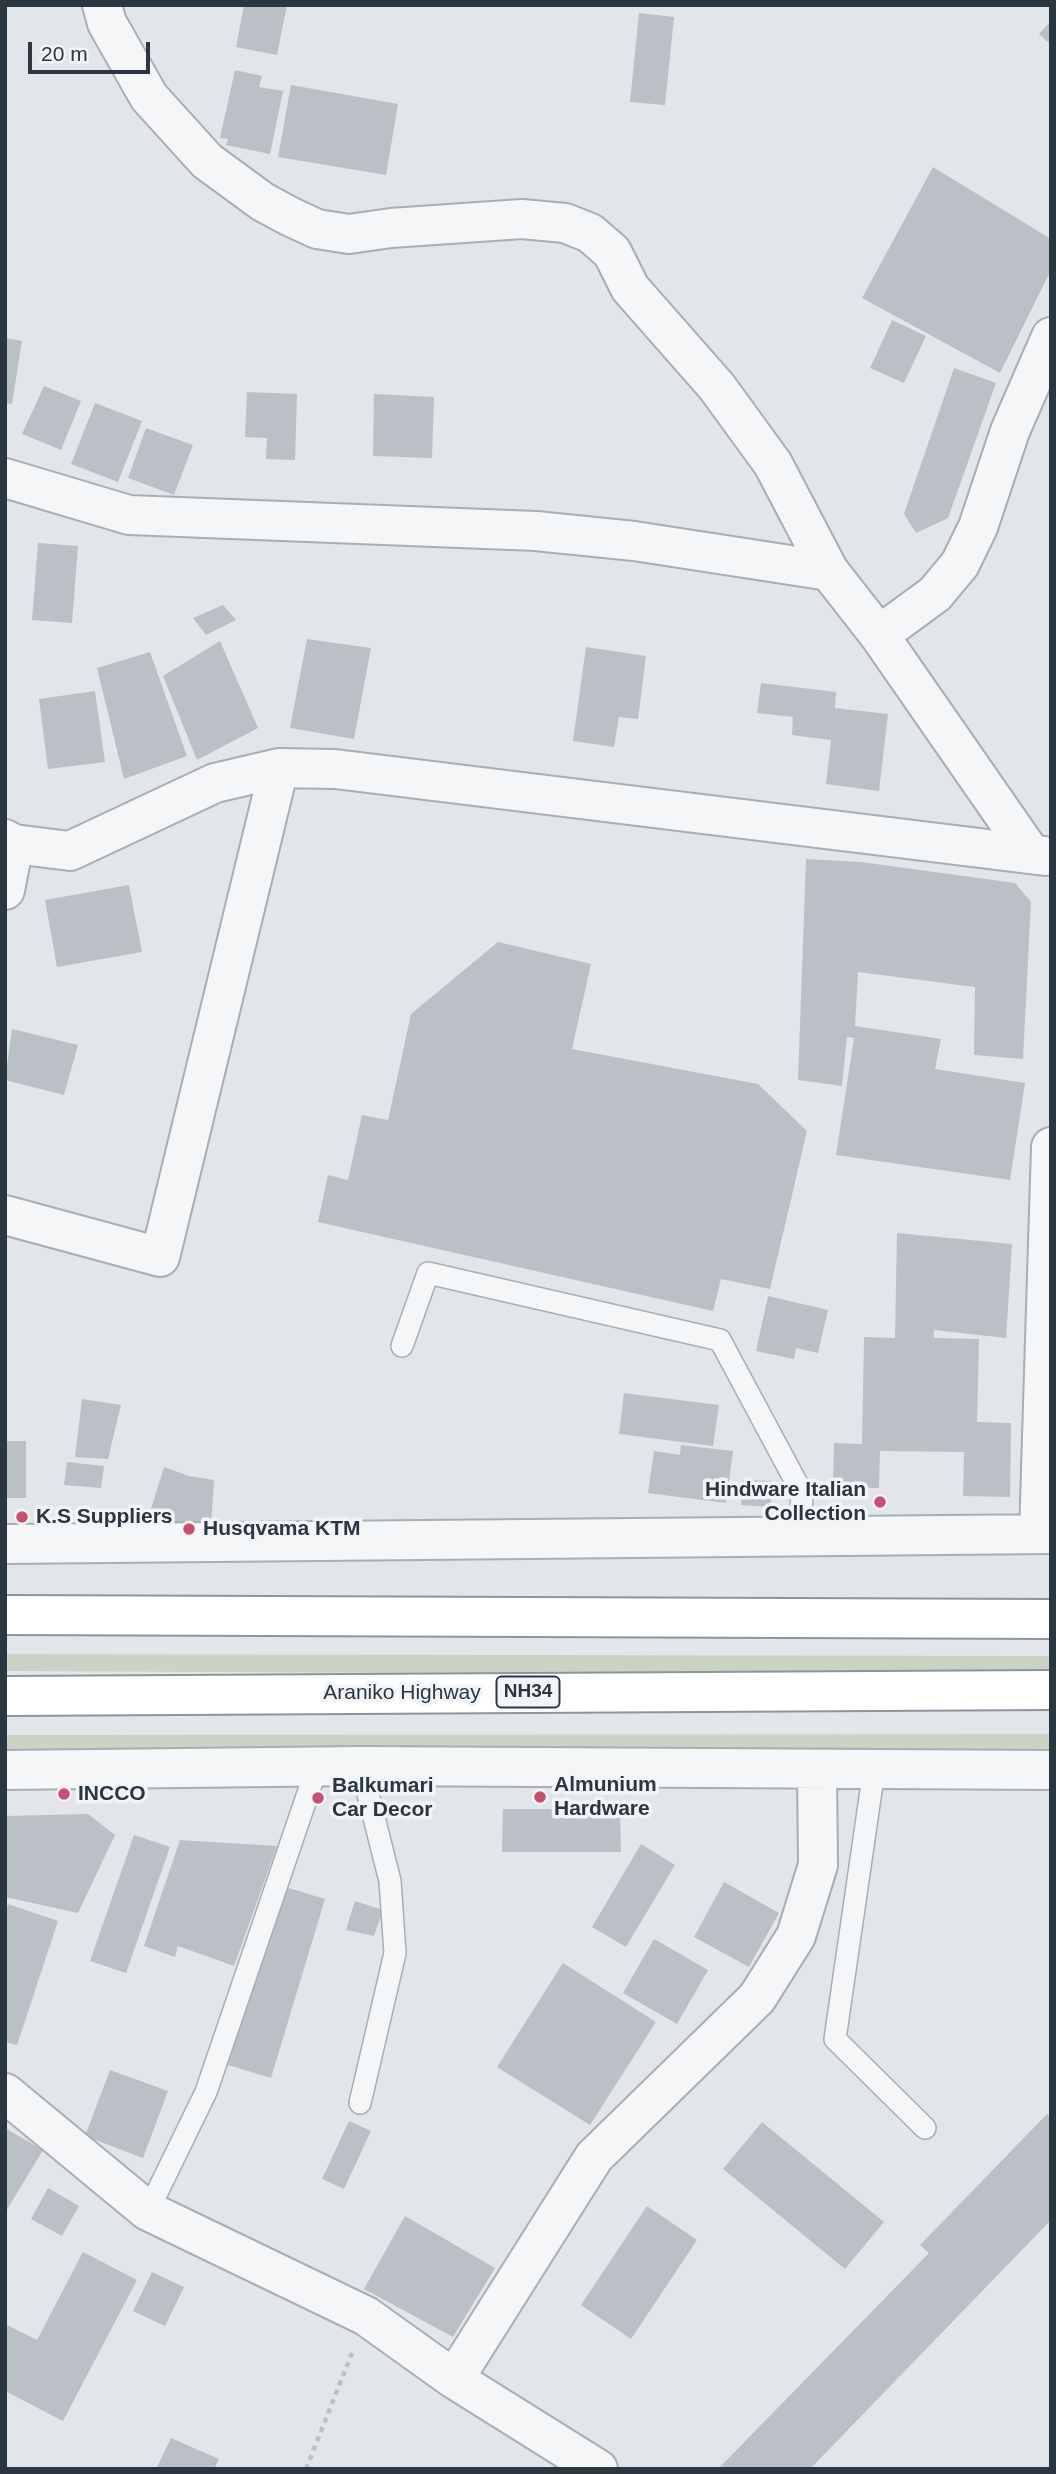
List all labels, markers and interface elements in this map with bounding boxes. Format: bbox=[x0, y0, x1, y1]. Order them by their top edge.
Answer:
scale bar bbox=[32, 28, 154, 72]
text: 20 m bbox=[41, 42, 88, 65]
place label: Hindware Italian Collection bbox=[705, 1477, 866, 1527]
marker: Hindware Italian Collection bbox=[872, 1494, 888, 1510]
place label: K.S Suppliers bbox=[36, 1504, 173, 1530]
marker: K.S Suppliers bbox=[14, 1509, 30, 1525]
place label: Husqvama KTM bbox=[203, 1516, 361, 1542]
marker: Husqvama KTM bbox=[181, 1521, 197, 1537]
road number: NH34 bbox=[496, 1676, 560, 1708]
street label: Araniko Highway bbox=[323, 1680, 481, 1706]
place label: Almunium Hardware bbox=[554, 1772, 657, 1822]
place label: Balkumari Car Decor bbox=[332, 1773, 434, 1823]
place label: INCCO bbox=[78, 1781, 146, 1807]
marker: INCCO bbox=[56, 1786, 72, 1802]
marker: Almunium Hardware bbox=[532, 1789, 548, 1805]
marker: Balkumari Car Decor bbox=[310, 1790, 326, 1806]

